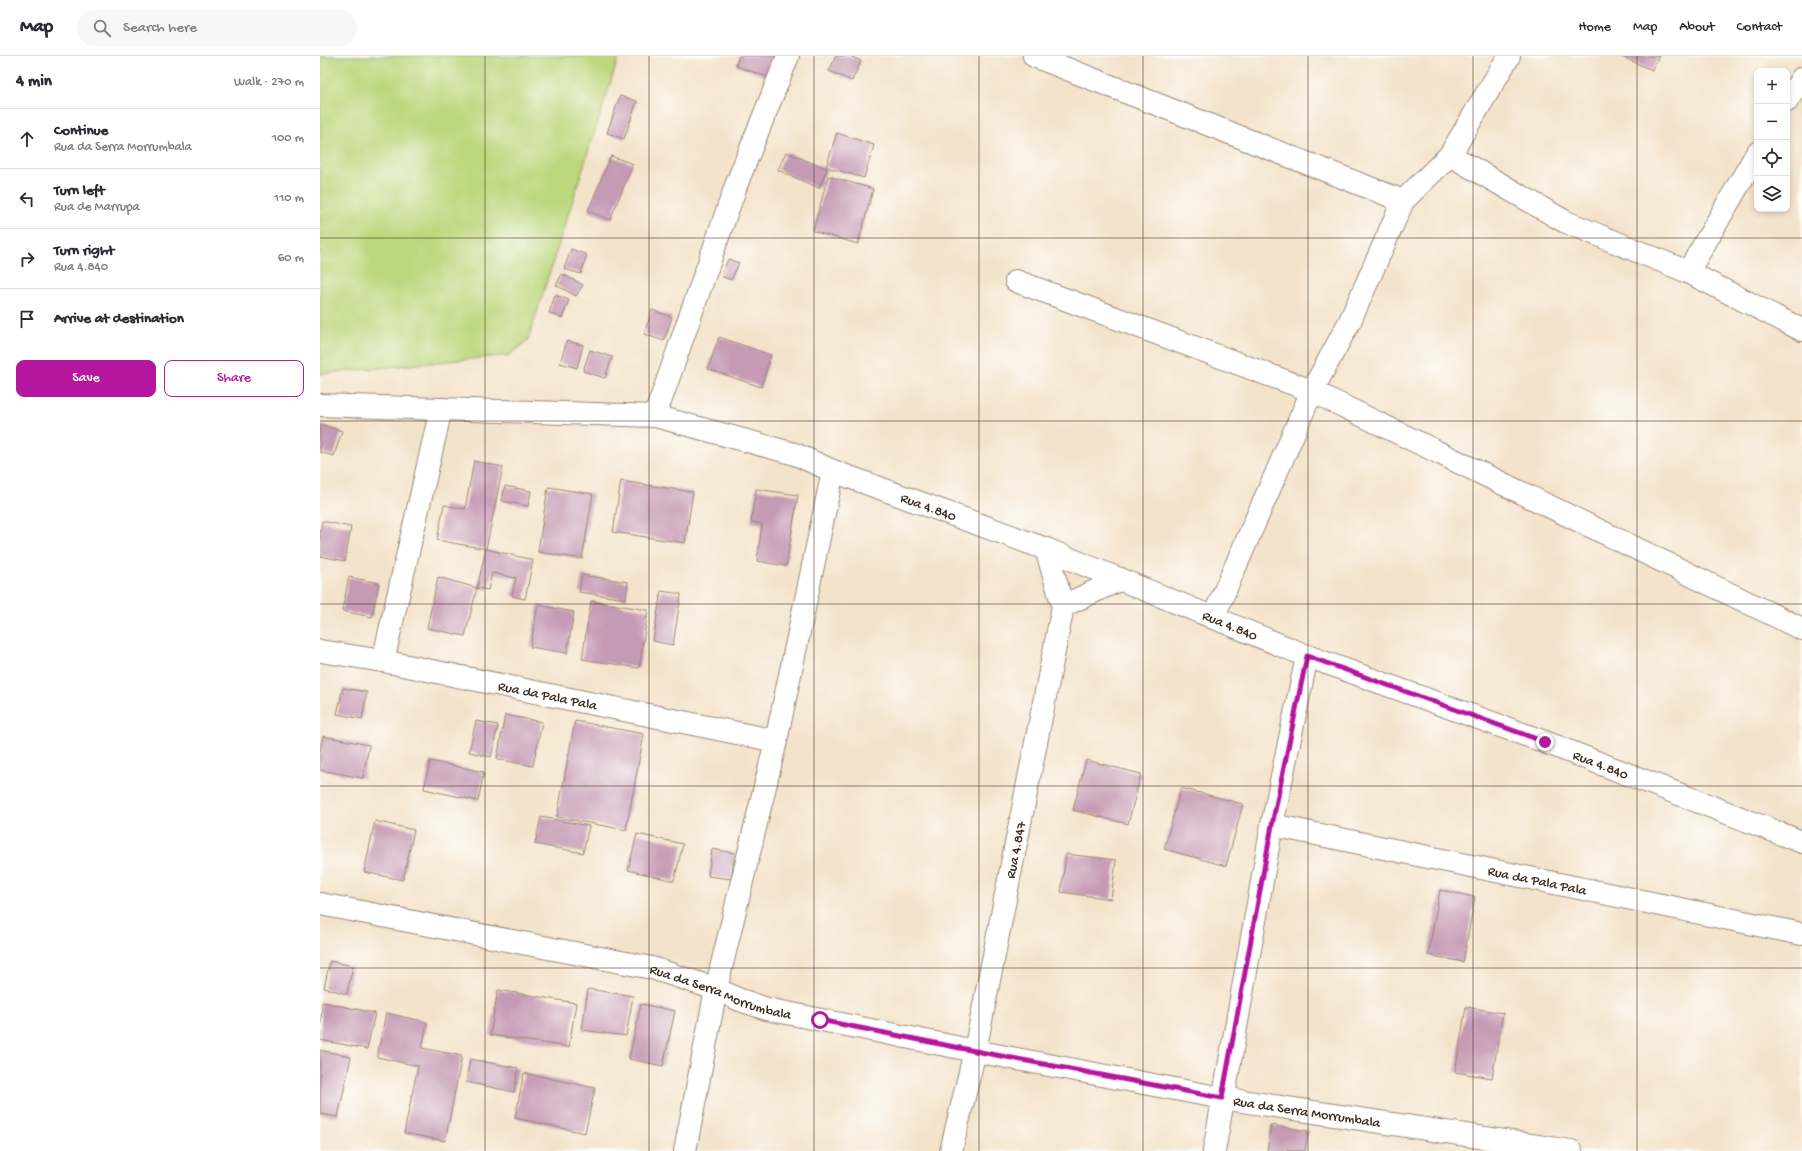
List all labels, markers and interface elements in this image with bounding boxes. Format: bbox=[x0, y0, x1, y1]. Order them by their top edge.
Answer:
search box bbox=[77, 10, 357, 46]
text: Map bbox=[20, 16, 53, 39]
icon: search bbox=[91, 17, 113, 39]
text: Search here bbox=[123, 19, 197, 37]
text: Home bbox=[1579, 19, 1611, 36]
text: Map bbox=[1633, 19, 1657, 36]
text: About bbox=[1679, 19, 1715, 36]
text: Contact bbox=[1737, 19, 1782, 36]
map controls bbox=[1754, 68, 1790, 212]
button: + bbox=[1754, 68, 1790, 104]
text: 4 min bbox=[16, 72, 52, 92]
text: Walk · 270 m bbox=[234, 75, 304, 90]
button: − bbox=[1754, 104, 1790, 140]
text: Continue bbox=[54, 122, 108, 140]
icon: ahead bbox=[16, 128, 38, 150]
text: 100 m bbox=[272, 131, 304, 146]
text: Rua da Serra Morrumbala bbox=[54, 140, 192, 155]
button: locate bbox=[1754, 140, 1790, 176]
button: layers bbox=[1754, 176, 1790, 212]
text: Turn left bbox=[54, 182, 105, 200]
icon: left bbox=[16, 188, 38, 210]
text: 110 m bbox=[274, 191, 304, 206]
text: Rua de Marrupa bbox=[54, 200, 140, 215]
text: Turn right bbox=[54, 242, 114, 260]
icon: right bbox=[16, 248, 38, 270]
text: 60 m bbox=[278, 251, 304, 266]
text: Rua 4.840 bbox=[54, 260, 108, 275]
icon: arrive bbox=[16, 308, 38, 330]
text: Arrive at destination bbox=[54, 310, 184, 328]
button: Save bbox=[16, 360, 156, 397]
button: Share bbox=[164, 360, 304, 397]
street label: Rua 4.840 bbox=[898, 490, 958, 526]
street label: Rua 4.840 bbox=[1199, 608, 1260, 646]
street label: Rua da Pala Pala bbox=[496, 679, 599, 716]
route end bbox=[1536, 733, 1554, 751]
street label: Rua 4.840 bbox=[1570, 748, 1630, 785]
street label: Rua 4.847 bbox=[1003, 820, 1031, 880]
street label: Rua da Pala Pala bbox=[1486, 864, 1589, 901]
street label: Rua da Serra Morrumbala bbox=[647, 962, 794, 1025]
route start bbox=[811, 1011, 829, 1029]
street label: Rua da Serra Morrumbala bbox=[1232, 1094, 1383, 1133]

